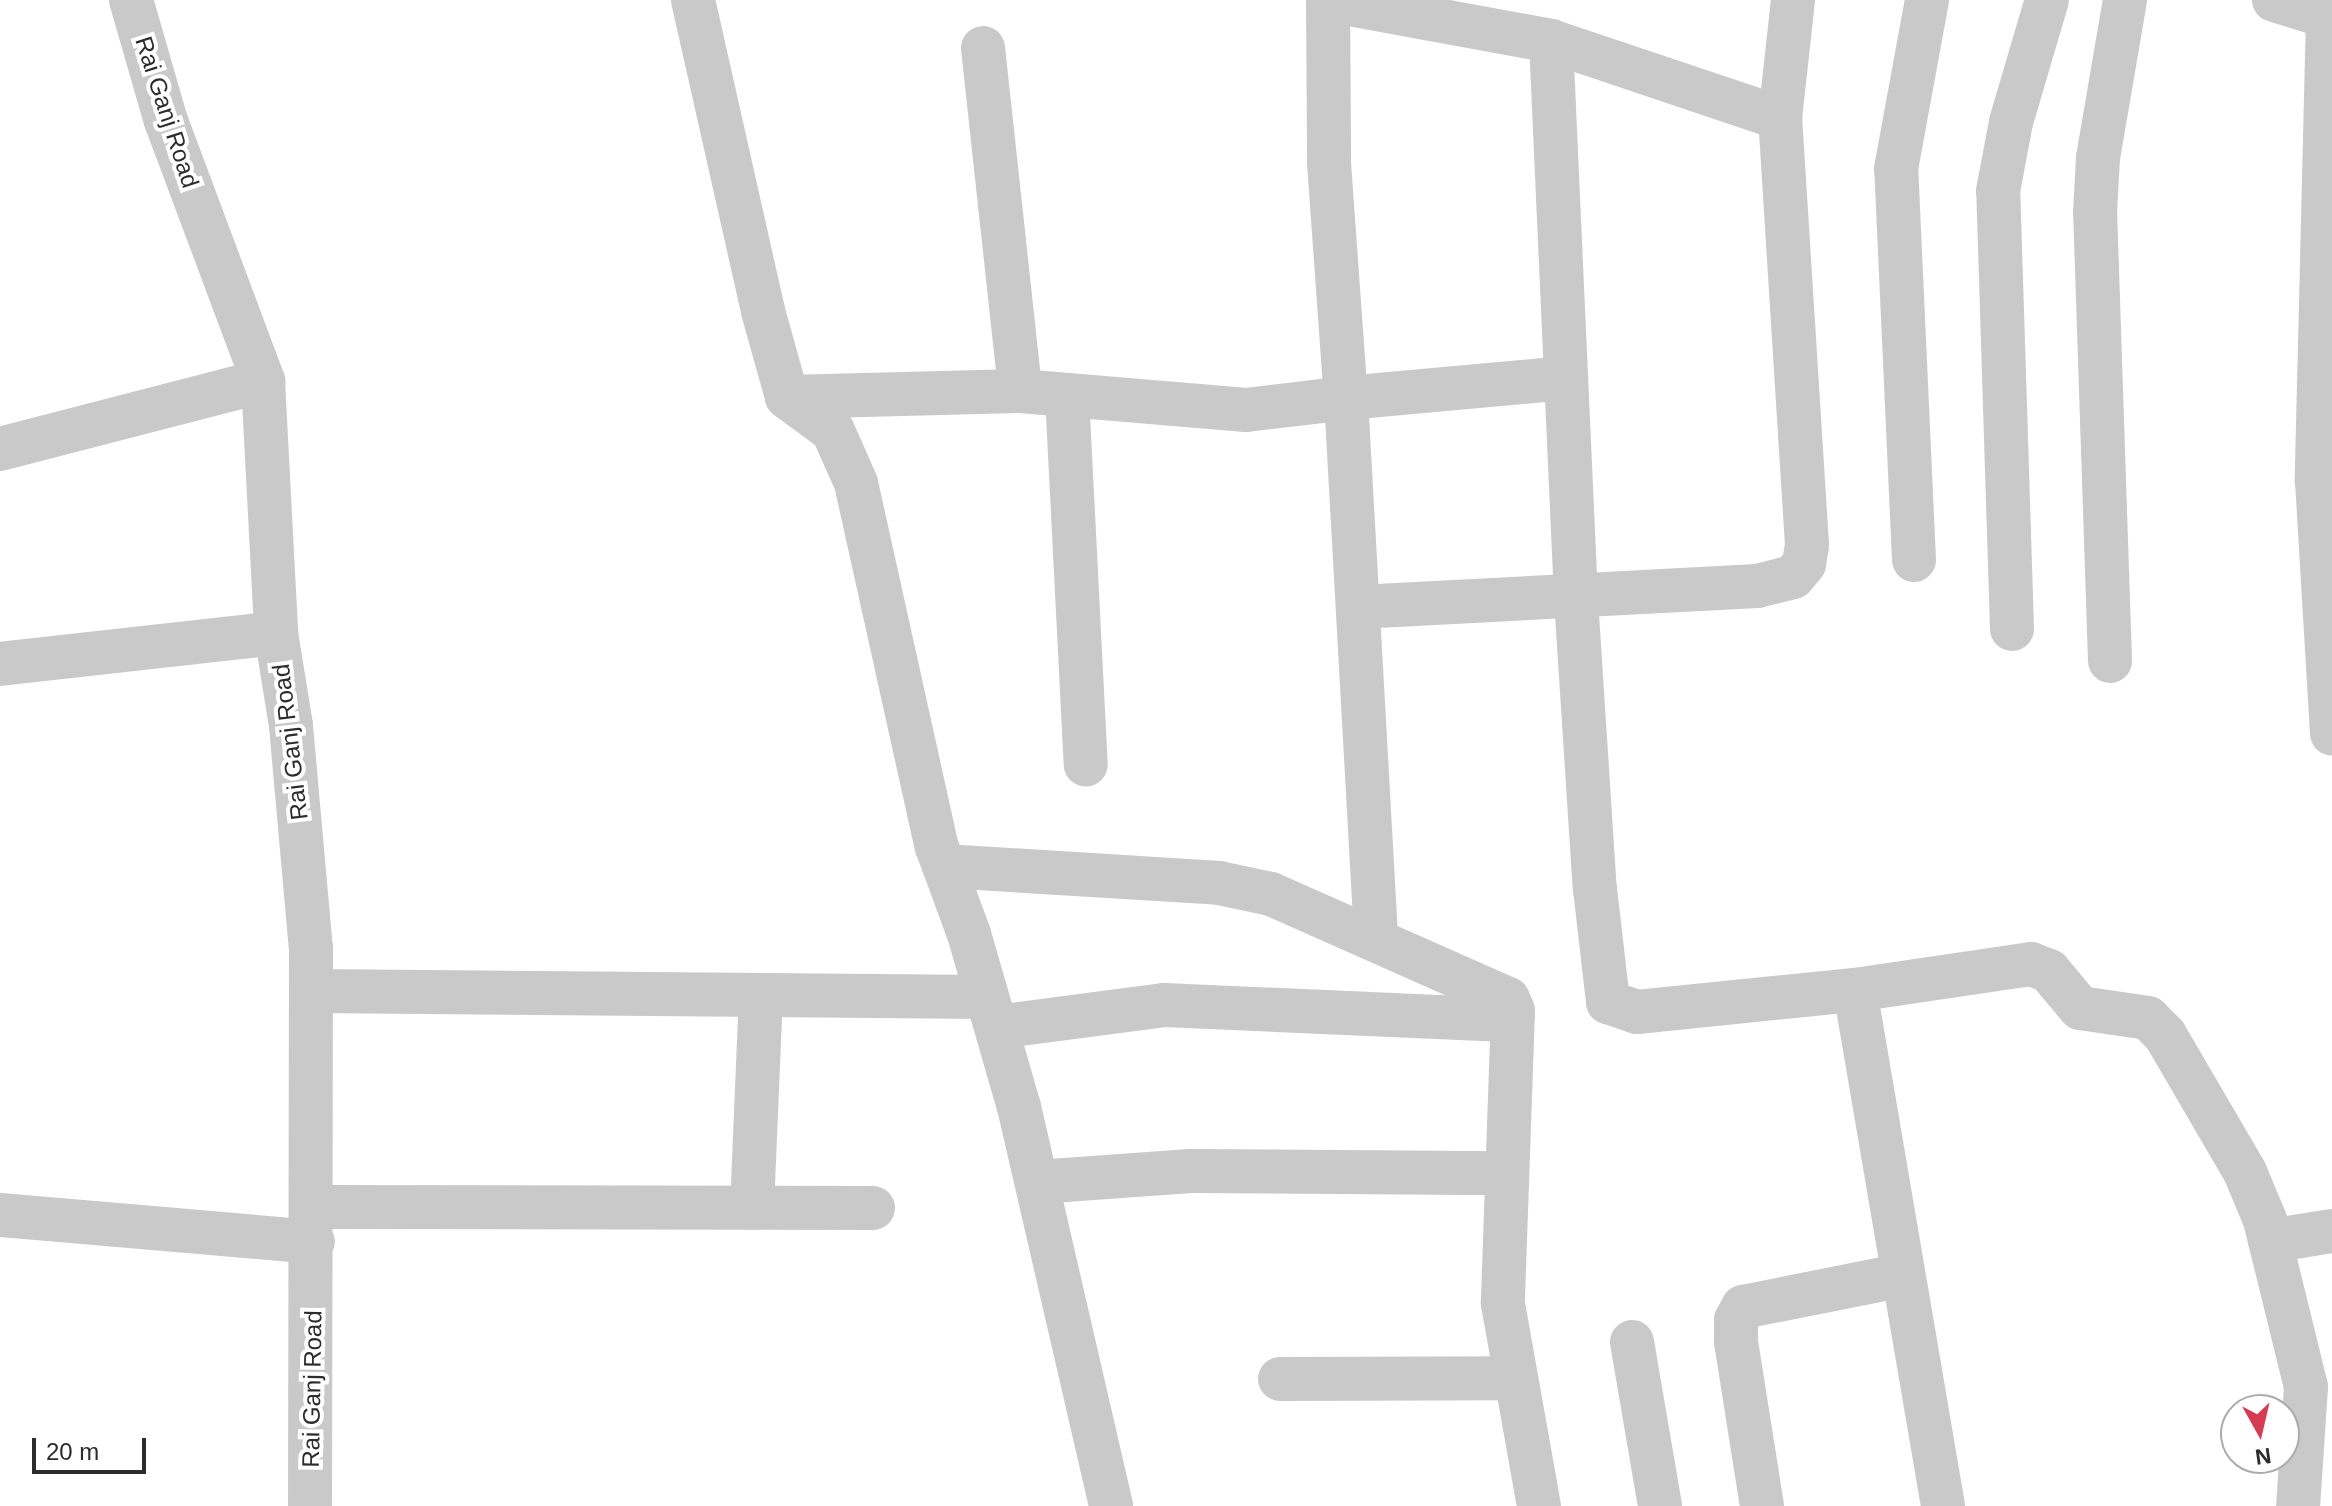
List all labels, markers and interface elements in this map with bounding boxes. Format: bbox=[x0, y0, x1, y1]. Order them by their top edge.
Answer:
street label: Rai Ganj Road bbox=[129, 33, 205, 191]
street label: Rai Ganj Road bbox=[266, 662, 314, 822]
street label: Rai Ganj Road bbox=[296, 1310, 328, 1468]
north arrow bbox=[2220, 1394, 2300, 1474]
scale bar bbox=[36, 1422, 150, 1472]
text: 20 m bbox=[46, 1438, 99, 1465]
text: N bbox=[2254, 1443, 2273, 1470]

